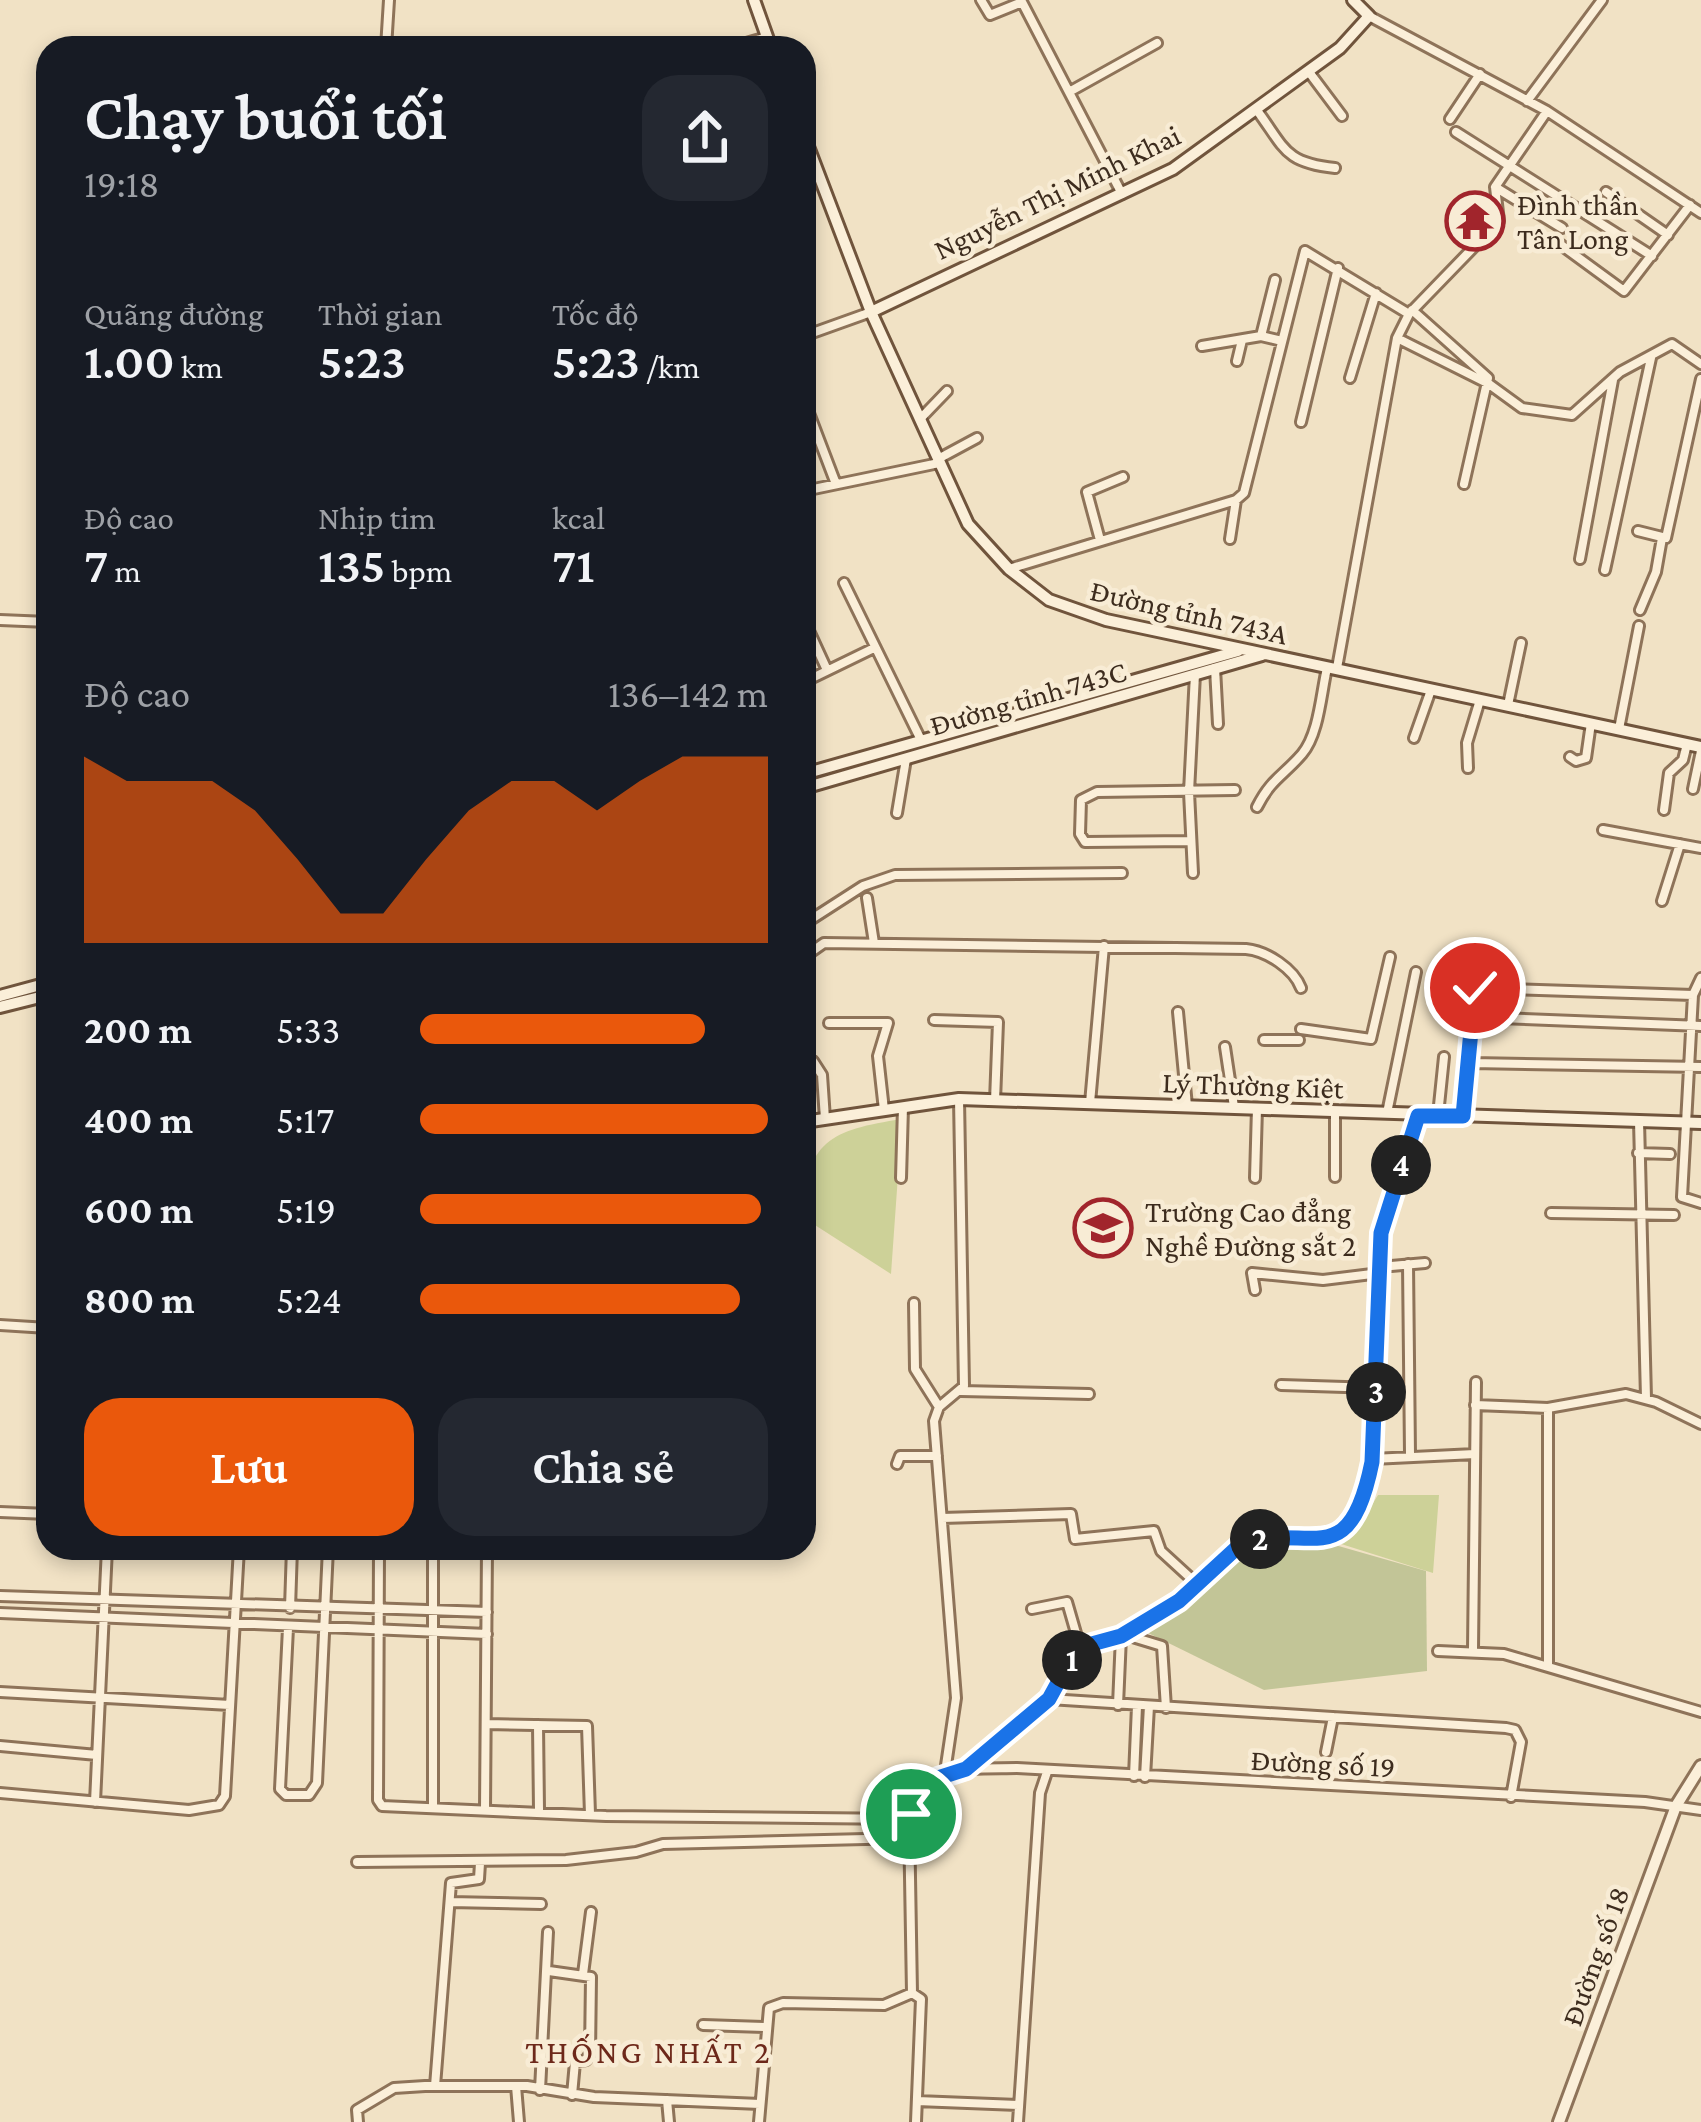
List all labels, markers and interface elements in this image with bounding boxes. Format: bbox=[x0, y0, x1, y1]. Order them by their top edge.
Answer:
button: share bbox=[642, 75, 768, 201]
text: Chạy buổi tối bbox=[84, 80, 447, 153]
street label: Nguyễn Thị Minh Khai bbox=[928, 118, 1186, 267]
text: 19:18 bbox=[84, 162, 160, 205]
place label: Đình thần Tân Long bbox=[1517, 188, 1639, 256]
temple icon: Đình thần Tân Long bbox=[1444, 190, 1506, 252]
text: Quãng đường bbox=[84, 295, 264, 332]
text: Thời gian bbox=[318, 295, 442, 332]
text: Tốc độ bbox=[552, 295, 639, 332]
text: 1.00 bbox=[84, 332, 175, 389]
text: 5:23 bbox=[318, 332, 406, 389]
text: 5:23 bbox=[552, 332, 640, 389]
text: km bbox=[175, 348, 223, 385]
text: /km bbox=[640, 348, 700, 385]
text: Độ cao bbox=[84, 499, 174, 536]
text: Nhịp tim bbox=[318, 499, 436, 536]
text: kcal bbox=[552, 499, 605, 536]
text: 7 bbox=[84, 536, 108, 593]
text: 135 bbox=[318, 536, 385, 593]
text: 71 bbox=[552, 536, 594, 593]
text: m bbox=[108, 552, 141, 589]
text: bpm bbox=[385, 552, 452, 589]
street label: Đường tỉnh 743A bbox=[1087, 573, 1292, 652]
street label: Đường tỉnh 743C bbox=[926, 654, 1130, 743]
text: Độ cao bbox=[84, 672, 190, 715]
text: 136–142 m bbox=[608, 672, 768, 715]
pin bbox=[1424, 937, 1526, 1039]
icon: check bbox=[1442, 955, 1508, 1021]
text: 200 m bbox=[84, 1008, 192, 1051]
text: 5:33 bbox=[276, 1008, 340, 1051]
street label: Lý Thường Kiệt bbox=[1162, 1065, 1345, 1106]
text: 400 m bbox=[84, 1098, 193, 1141]
text: 5:17 bbox=[276, 1098, 334, 1141]
pin: 4 bbox=[1371, 1135, 1431, 1195]
text: 4 bbox=[1392, 1146, 1410, 1183]
text: 600 m bbox=[84, 1188, 193, 1231]
text: 5:19 bbox=[276, 1188, 336, 1231]
place label: Trường Cao đẳng Nghề Đường sắt 2 bbox=[1145, 1195, 1356, 1263]
school or university icon: Trường Cao đẳng Nghề Đường sắt 2 bbox=[1072, 1197, 1134, 1259]
text: 800 m bbox=[84, 1278, 195, 1321]
text: 5:24 bbox=[276, 1278, 342, 1321]
pin: 3 bbox=[1346, 1362, 1406, 1422]
text: 3 bbox=[1368, 1373, 1384, 1410]
button: Lưu bbox=[84, 1398, 414, 1536]
button: Chia sẻ bbox=[438, 1398, 768, 1536]
pin: 2 bbox=[1230, 1509, 1290, 1569]
text: 2 bbox=[1252, 1520, 1268, 1557]
pin: 1 bbox=[1042, 1630, 1102, 1690]
text: 1 bbox=[1066, 1641, 1078, 1678]
street label: Đường số 19 bbox=[1250, 1743, 1396, 1784]
pin bbox=[860, 1763, 962, 1865]
icon: arrive bbox=[878, 1781, 944, 1847]
street label: Đường số 18 bbox=[1555, 1882, 1636, 2030]
district label: THỐNG NHẤT 2 bbox=[525, 2033, 773, 2070]

